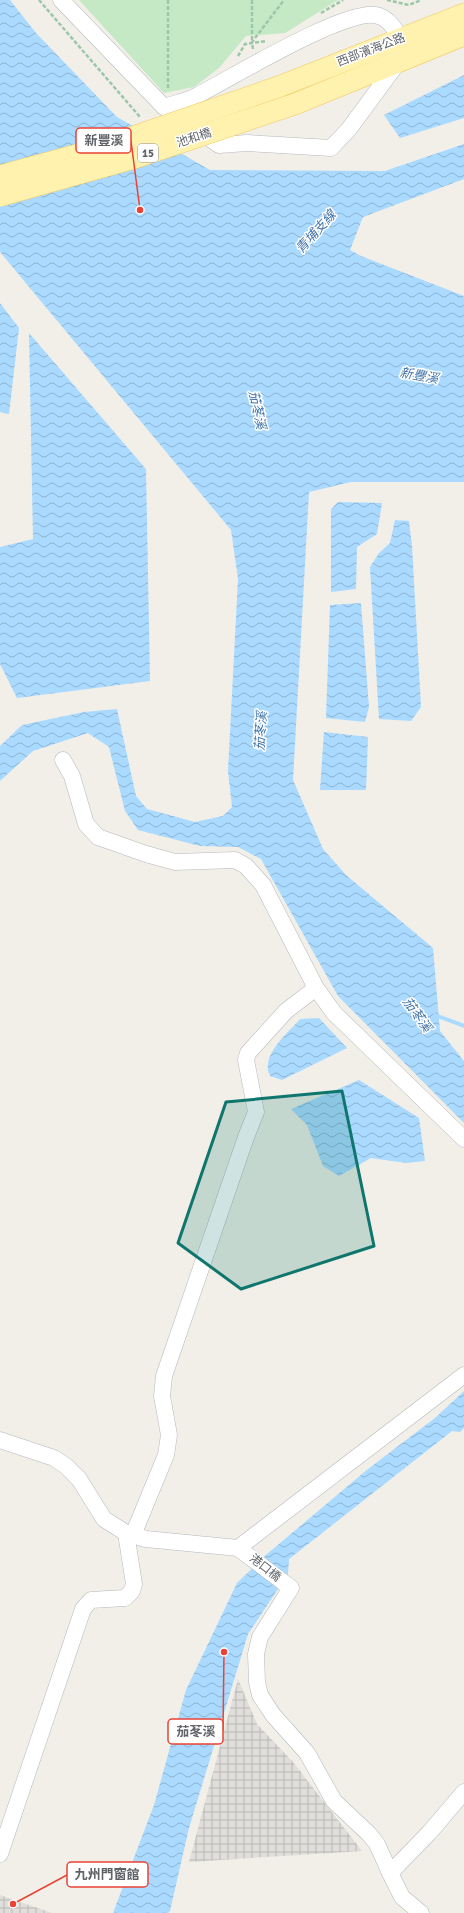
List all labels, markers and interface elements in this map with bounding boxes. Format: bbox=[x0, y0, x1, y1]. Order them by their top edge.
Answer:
street label: 西部濱海公路 bbox=[335, 30, 407, 70]
street label: 池和橋 bbox=[175, 125, 213, 151]
callout: 新豐溪 bbox=[76, 128, 131, 153]
text: 新豐溪 bbox=[84, 133, 124, 149]
road number: 15 bbox=[138, 144, 158, 162]
water label: 青埔支線 bbox=[293, 206, 341, 257]
water label: 新豐溪 bbox=[398, 365, 442, 388]
water label: 茄苳溪 bbox=[245, 389, 269, 433]
water label: 茄苳溪 bbox=[252, 709, 270, 751]
water label: 茄苳溪 bbox=[399, 995, 436, 1037]
street label: 港口橋 bbox=[246, 1551, 284, 1585]
callout: 茄苳溪 bbox=[168, 1719, 223, 1744]
text: 茄苳溪 bbox=[176, 1724, 216, 1740]
callout: 九州門窗館 bbox=[67, 1862, 148, 1887]
text: 九州門窗館 bbox=[74, 1867, 140, 1883]

